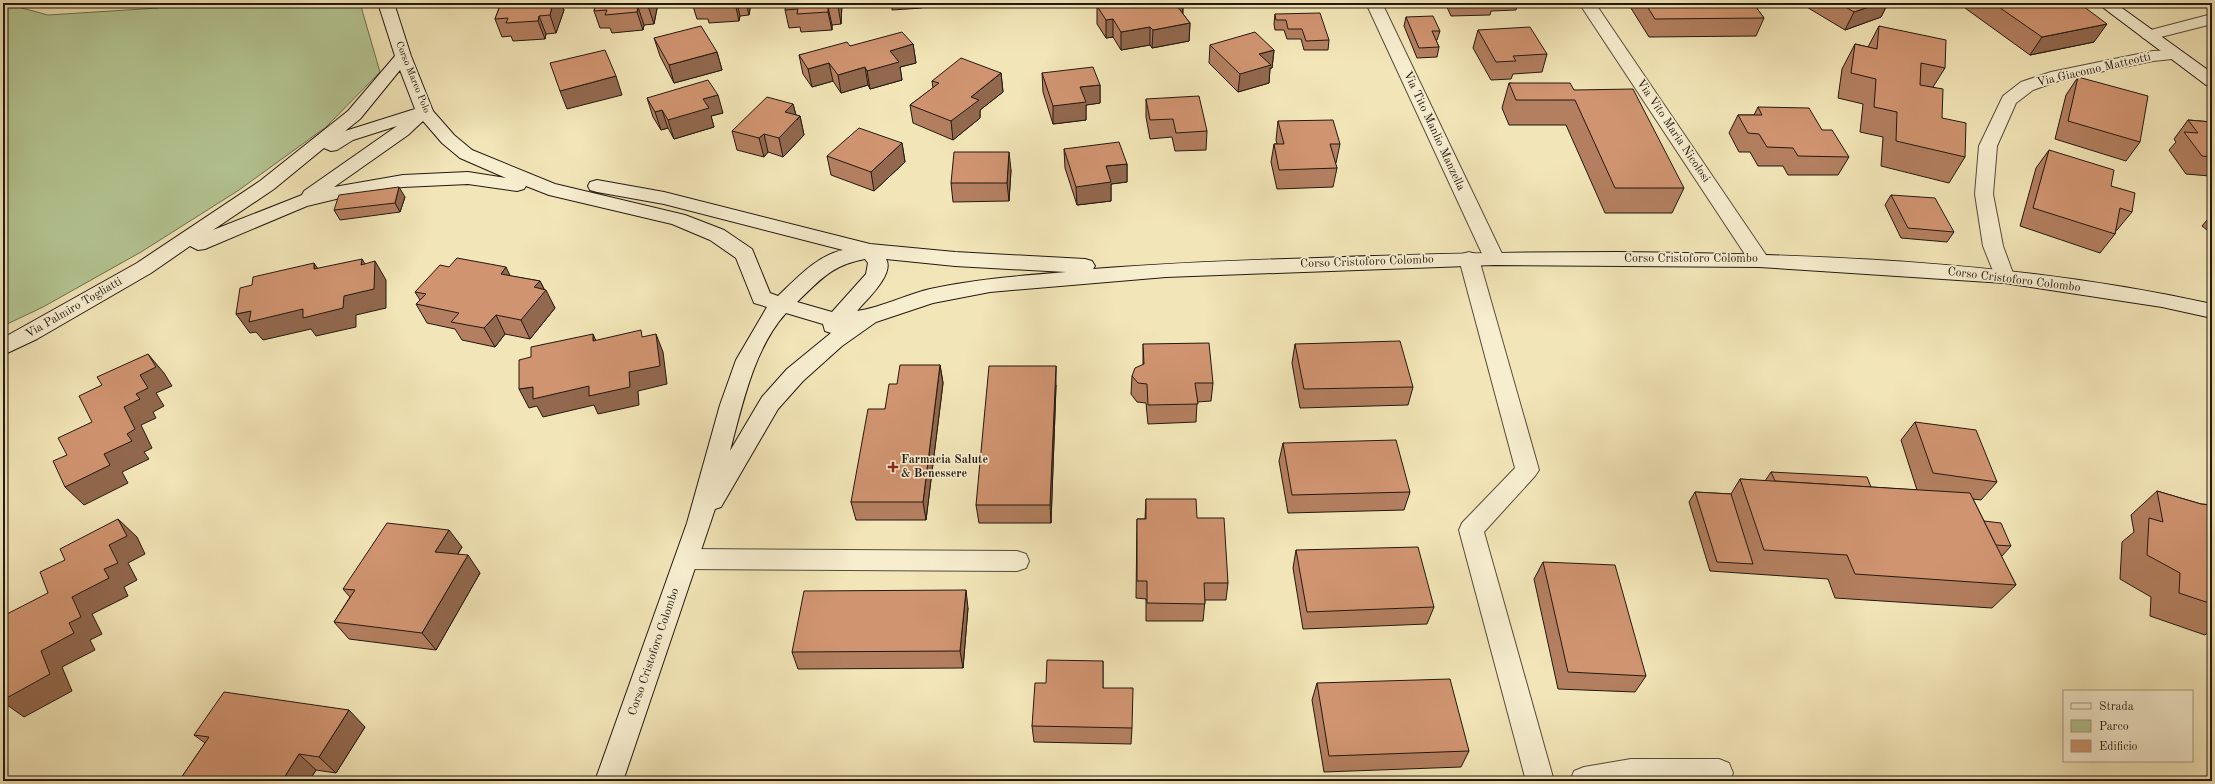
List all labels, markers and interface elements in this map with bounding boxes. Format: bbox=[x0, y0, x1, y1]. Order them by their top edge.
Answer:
street label: Corso Marco Polo bbox=[394, 40, 432, 114]
street label: Via Giacomo Matteotti bbox=[2036, 51, 2152, 89]
street label: Via Tito Manlio Manzella bbox=[1401, 69, 1467, 193]
street label: Via Vito Maria Nicolosi bbox=[1634, 77, 1712, 185]
street label: Corso Cristoforo Colombo bbox=[1624, 253, 1758, 265]
street label: Corso Cristoforo Colombo bbox=[1300, 254, 1434, 270]
street label: Corso Cristoforo Colombo bbox=[1947, 266, 2081, 294]
street label: Via Palmiro Togliatti bbox=[24, 275, 124, 341]
place label: Farmacia Salute & Benessere bbox=[901, 454, 988, 480]
marker: Farmacia Salute & Benessere bbox=[888, 462, 898, 472]
street label: Corso Cristoforo Colombo bbox=[627, 587, 681, 717]
legend bbox=[2063, 690, 2193, 762]
text: Strada bbox=[2099, 701, 2134, 713]
text: Parco bbox=[2099, 721, 2129, 733]
text: Edificio bbox=[2099, 741, 2138, 753]

